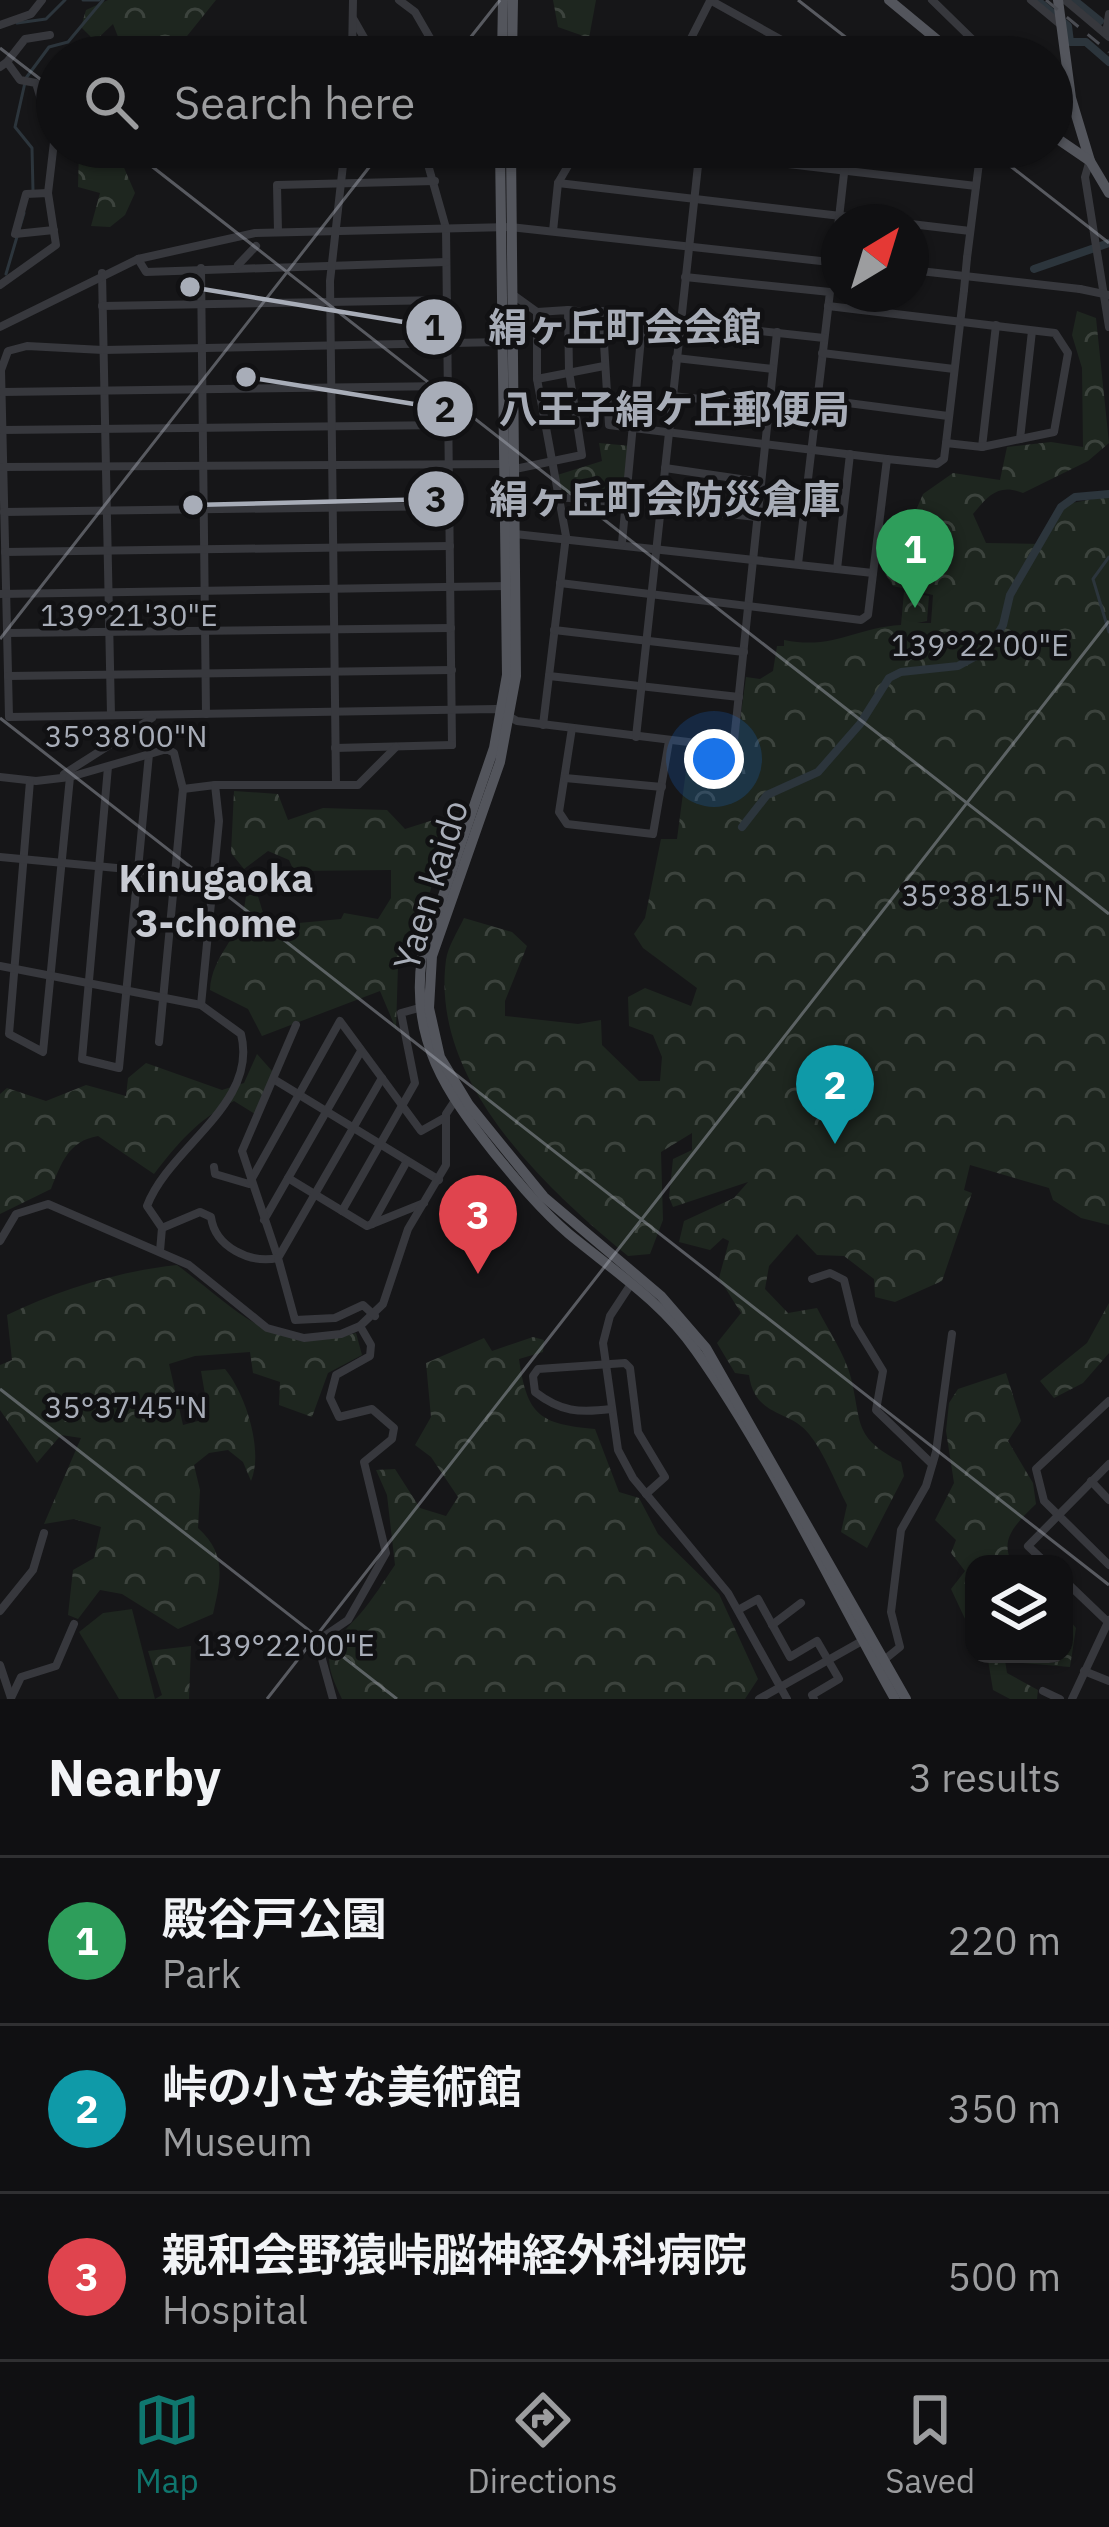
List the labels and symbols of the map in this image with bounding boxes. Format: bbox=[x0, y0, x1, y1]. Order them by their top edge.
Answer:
north arrow bbox=[821, 204, 929, 312]
callout: 絹ヶ丘町会会館 bbox=[404, 290, 785, 365]
text: 絹ヶ丘町会会館 bbox=[488, 301, 762, 352]
text: 1 bbox=[423, 303, 445, 350]
callout: 八王子絹ケ丘郵便局 bbox=[415, 372, 874, 447]
text: 八王子絹ケ丘郵便局 bbox=[498, 383, 850, 434]
text: 2 bbox=[434, 385, 456, 432]
callout: 絹ヶ丘町会防災倉庫 bbox=[406, 462, 865, 537]
text: 絹ヶ丘町会防災倉庫 bbox=[489, 473, 841, 524]
text: 3 bbox=[425, 475, 447, 522]
pin: 1 bbox=[876, 509, 954, 608]
text: 139°21'30"E bbox=[40, 595, 218, 634]
text: 139°22'00"E bbox=[891, 625, 1069, 664]
text: 35°38'00"N bbox=[44, 716, 208, 755]
your location bbox=[684, 729, 744, 789]
street label: Yaen kaido bbox=[382, 794, 478, 976]
district label: Kinugaoka 3-chome bbox=[118, 852, 314, 948]
text: 35°38'15"N bbox=[901, 875, 1065, 914]
pin: 2 bbox=[796, 1045, 874, 1144]
pin: 3 bbox=[439, 1175, 517, 1274]
text: 35°37'45"N bbox=[44, 1387, 208, 1426]
text: 139°22'00"E bbox=[197, 1625, 375, 1664]

